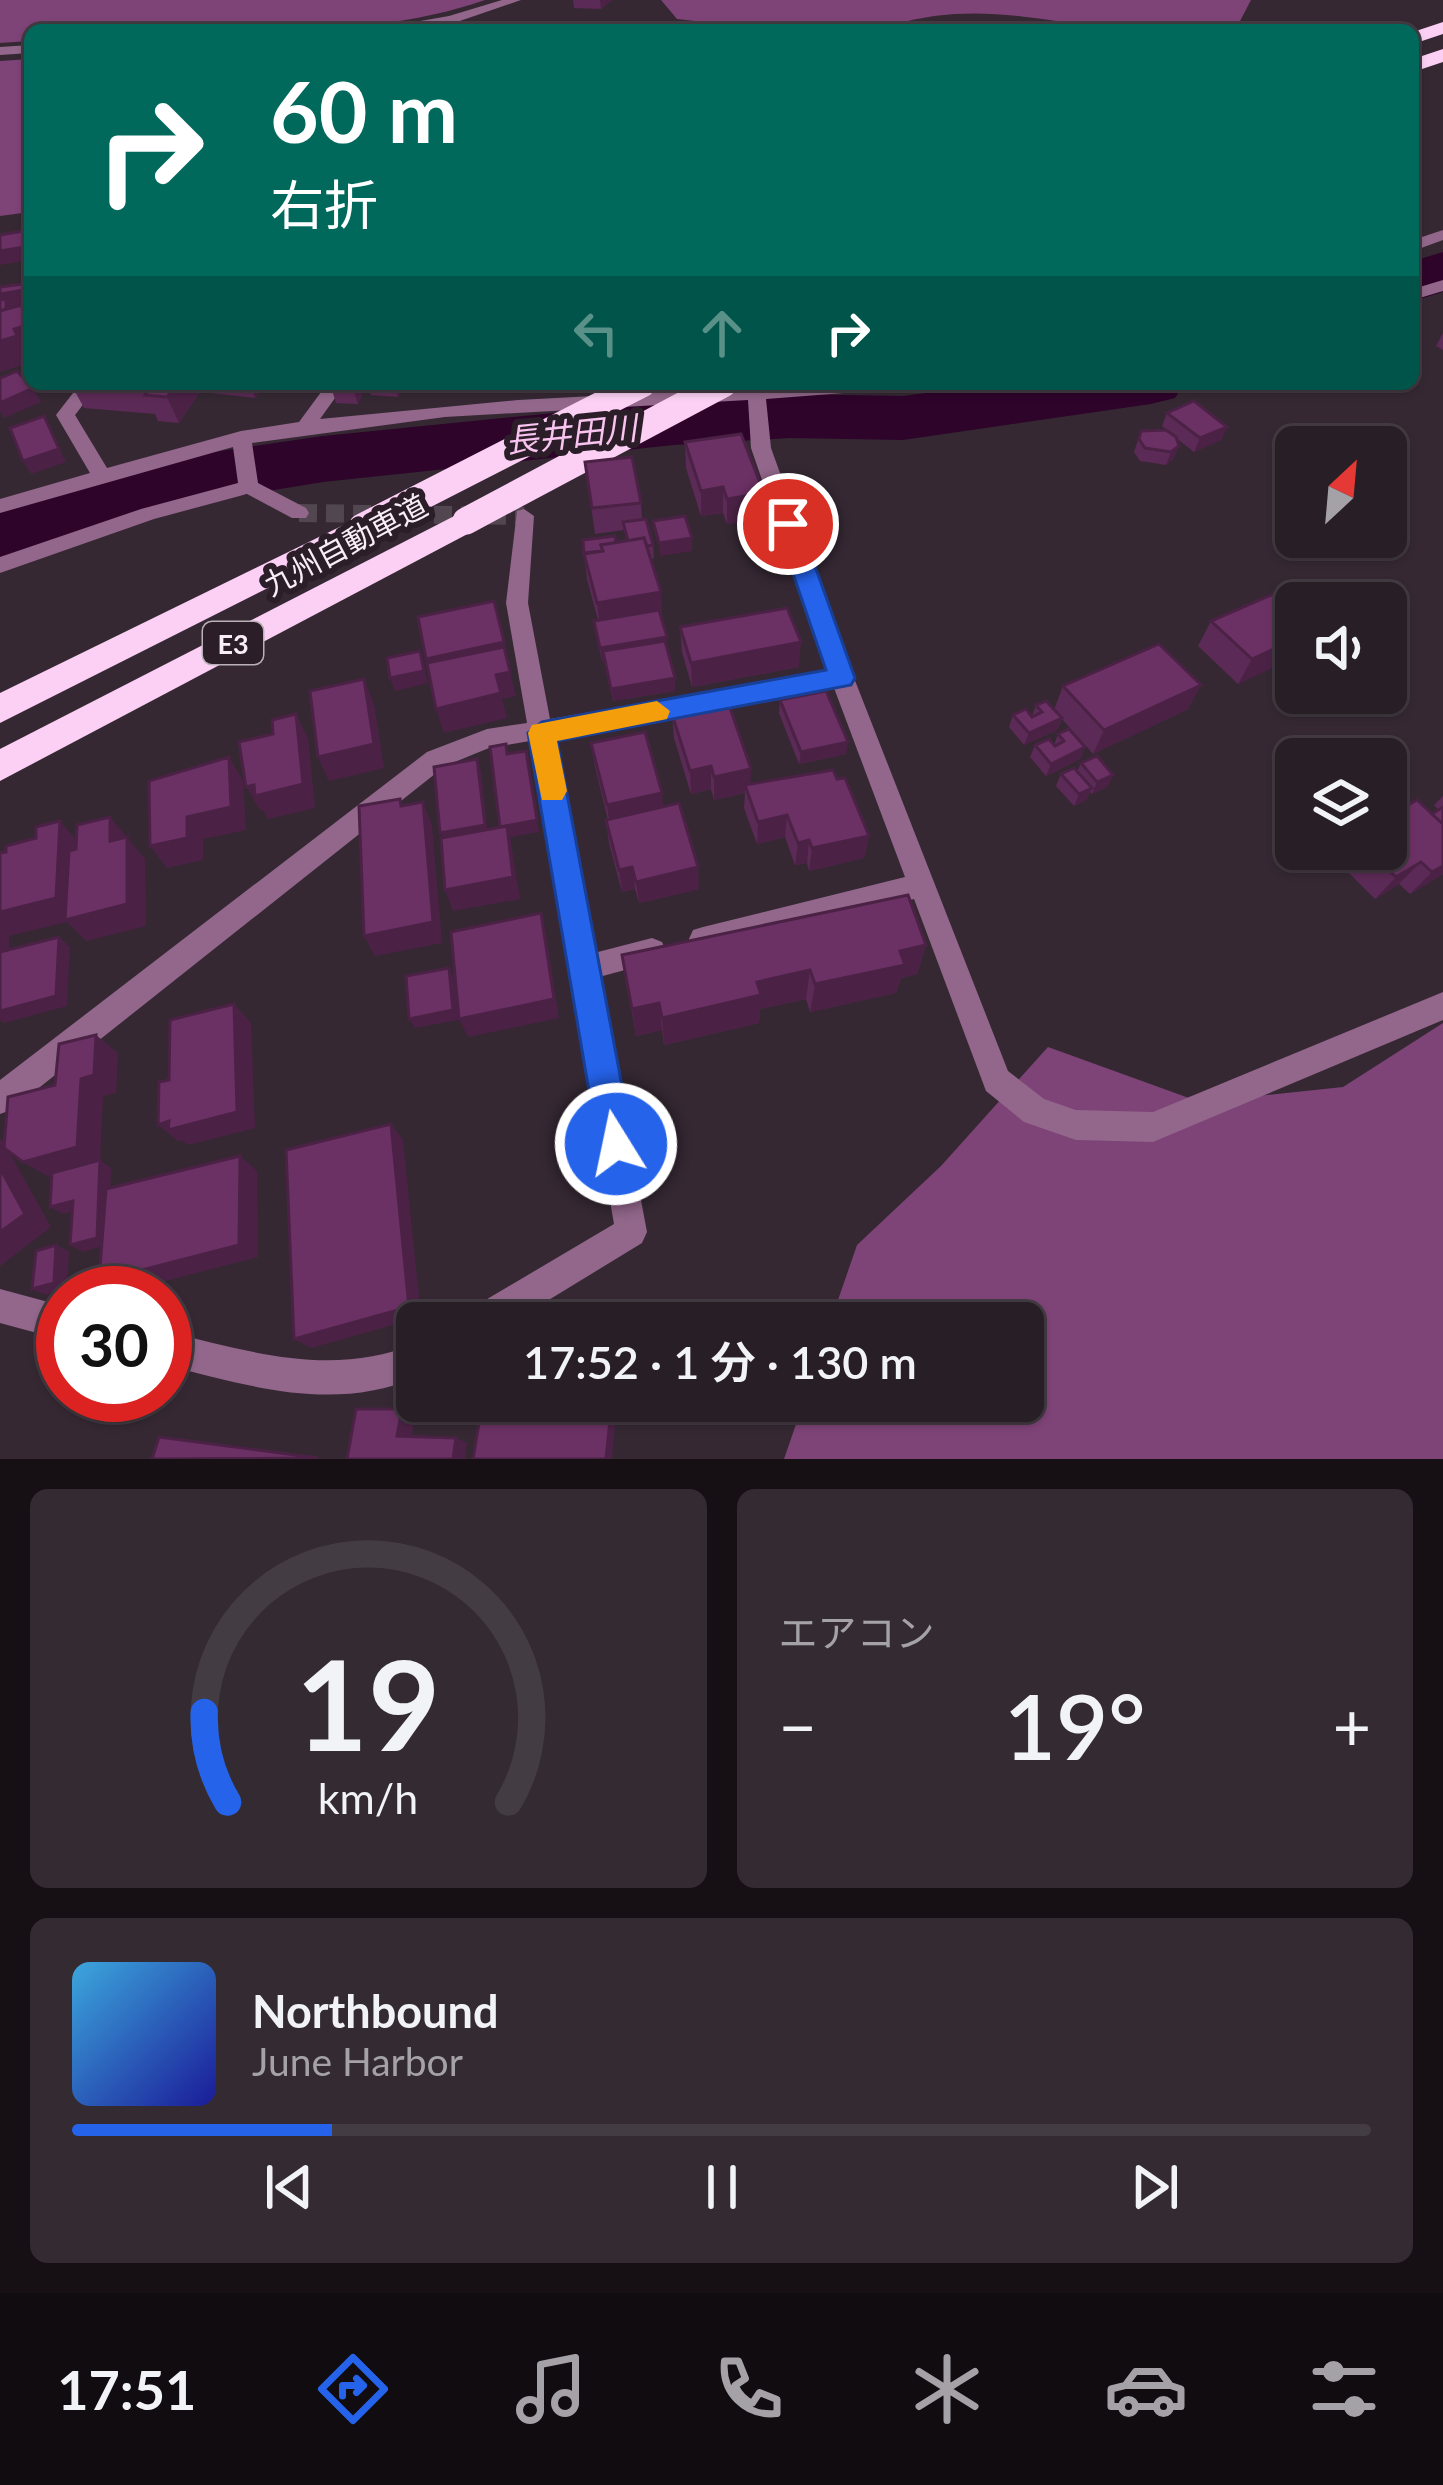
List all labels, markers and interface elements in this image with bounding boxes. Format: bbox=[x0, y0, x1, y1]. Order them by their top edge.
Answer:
text: 60 m bbox=[270, 60, 458, 161]
icon: right bbox=[72, 72, 228, 228]
text: 右折 bbox=[270, 172, 378, 237]
icon: left bbox=[563, 300, 629, 366]
icon: ahead bbox=[689, 300, 755, 366]
icon: right bbox=[815, 300, 881, 366]
water label: 長井田川 bbox=[503, 406, 642, 460]
north arrow bbox=[1275, 426, 1407, 558]
map controls bbox=[1275, 426, 1407, 870]
pin bbox=[737, 473, 839, 575]
street label: 九州自動車道 bbox=[257, 486, 433, 602]
icon: arrive bbox=[755, 491, 821, 557]
button: sound bbox=[1275, 582, 1407, 714]
road number: E3 bbox=[203, 622, 263, 664]
button: layers bbox=[1275, 738, 1407, 870]
position arrow bbox=[553, 1081, 679, 1207]
speed limit sign: 30 bbox=[36, 1266, 192, 1422]
text: 17:52 · 1 分 · 130 m bbox=[523, 1335, 917, 1389]
text: エアコン bbox=[779, 1609, 935, 1655]
text: 19 bbox=[296, 1628, 441, 1778]
text: 19° bbox=[1004, 1671, 1146, 1779]
text: − bbox=[779, 1686, 817, 1765]
text: + bbox=[1333, 1686, 1371, 1765]
text: km/h bbox=[318, 1771, 418, 1822]
text: Northbound bbox=[252, 1984, 498, 2038]
text: June Harbor bbox=[252, 2038, 463, 2084]
icon: previous bbox=[256, 2154, 322, 2220]
icon: pause bbox=[689, 2154, 755, 2220]
icon: next bbox=[1122, 2154, 1188, 2220]
icon: directions bbox=[311, 2347, 395, 2431]
icon: music bbox=[509, 2347, 593, 2431]
icon: phone bbox=[707, 2347, 791, 2431]
icon: climate bbox=[905, 2347, 989, 2431]
icon: car bbox=[1104, 2347, 1188, 2431]
icon: filters bbox=[1302, 2347, 1386, 2431]
text: 17:51 bbox=[57, 2357, 196, 2422]

